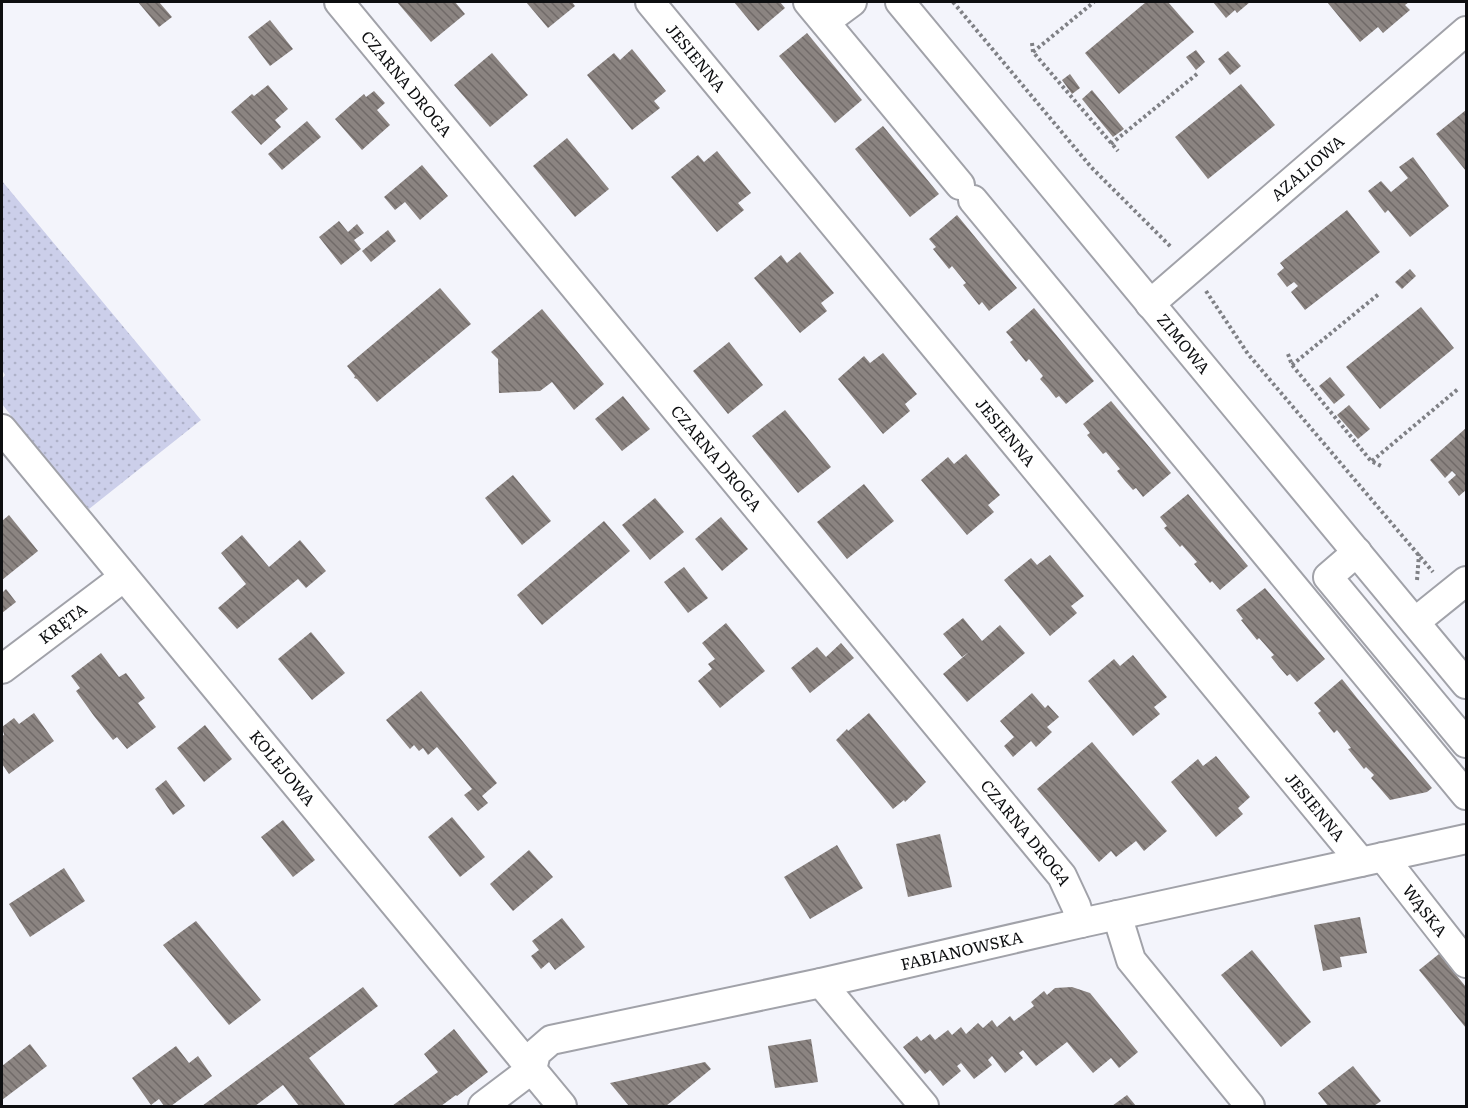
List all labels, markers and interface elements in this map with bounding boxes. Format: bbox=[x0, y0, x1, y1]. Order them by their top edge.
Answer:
street label: JESIENNA bbox=[661, 17, 733, 97]
street label: CZARNA DROGA bbox=[356, 25, 459, 142]
street label: AZALIOWA bbox=[1265, 129, 1349, 206]
street label: ZIMOWA bbox=[1152, 308, 1217, 379]
street label: JESIENNA bbox=[971, 392, 1042, 471]
street label: CZARNA DROGA bbox=[666, 399, 768, 516]
street label: KRĘTA bbox=[33, 596, 92, 649]
street label: KOLEJOWA bbox=[245, 724, 322, 811]
street label: JESIENNA bbox=[1280, 766, 1352, 846]
street label: CZARNA DROGA bbox=[976, 774, 1078, 890]
street label: WĄSKA bbox=[1397, 879, 1454, 941]
street label: FABIANOWSKA bbox=[898, 924, 1025, 975]

